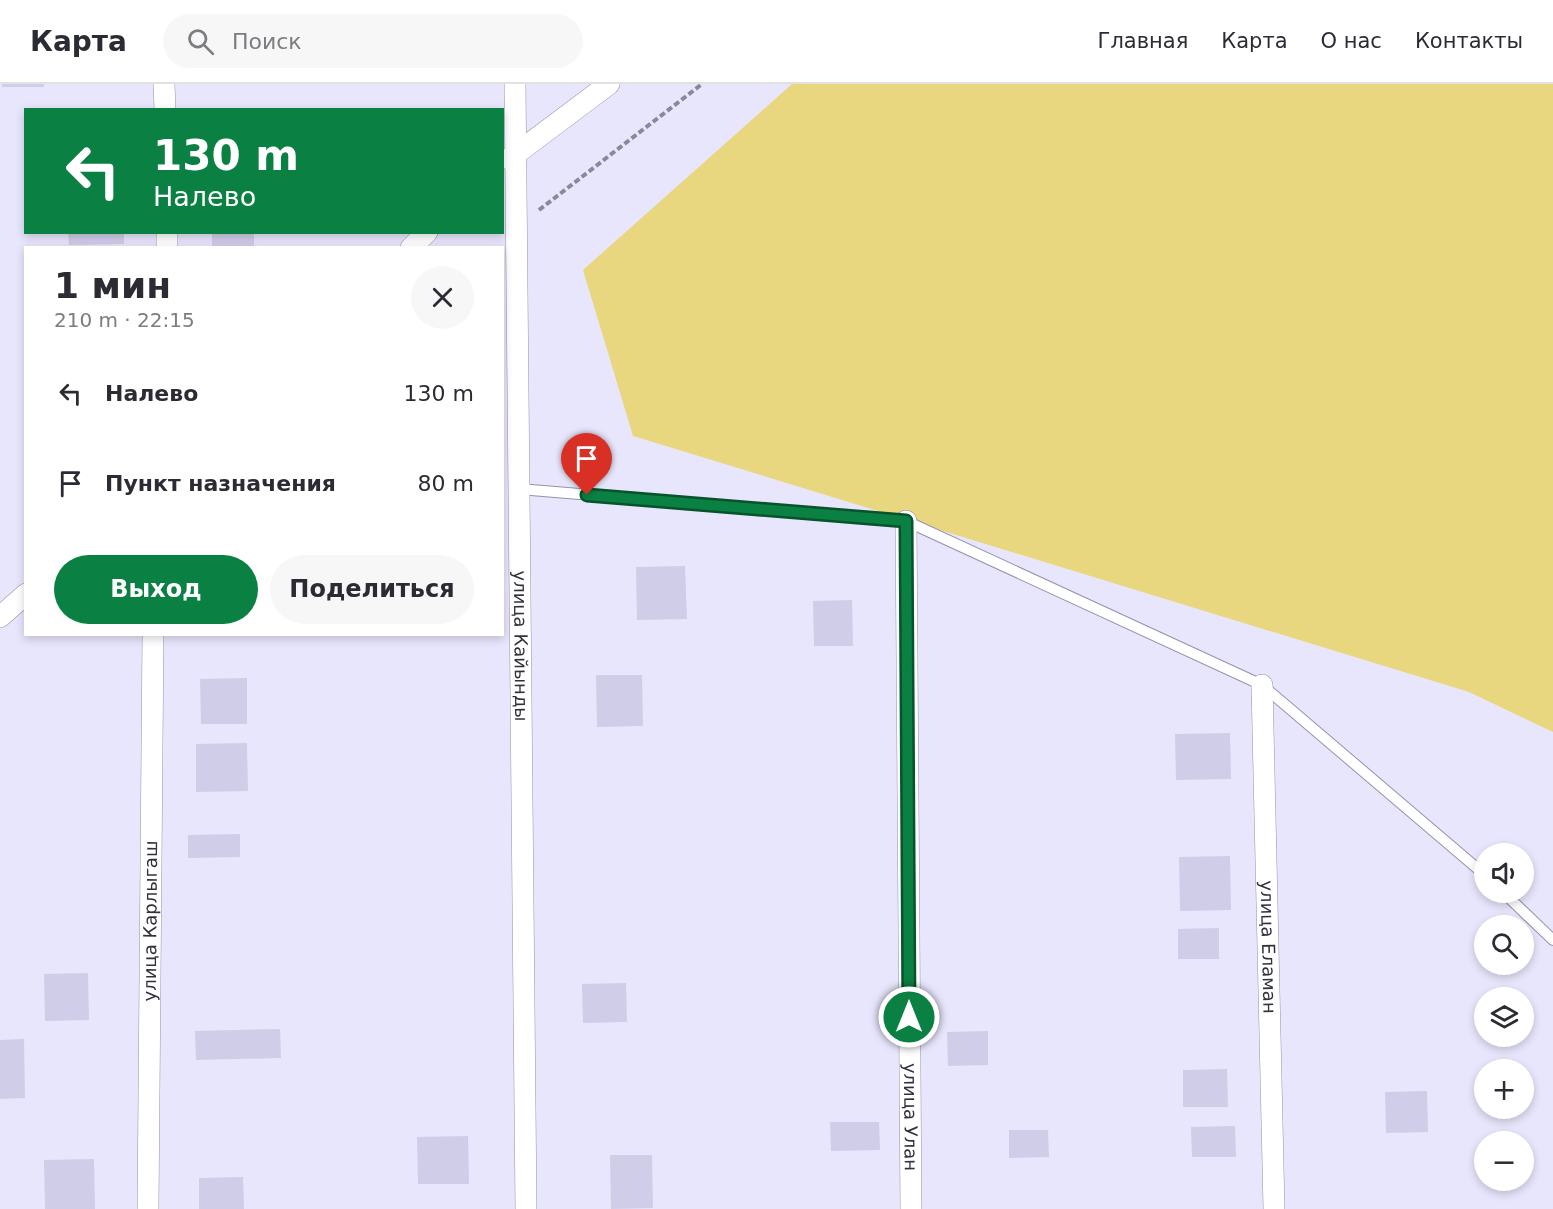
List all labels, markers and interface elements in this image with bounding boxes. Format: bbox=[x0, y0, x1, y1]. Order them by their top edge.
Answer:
search box bbox=[163, 14, 583, 68]
text: Карта bbox=[30, 25, 127, 58]
icon: search bbox=[184, 25, 217, 58]
text: Поиск bbox=[232, 29, 302, 54]
text: Главная bbox=[1098, 29, 1188, 53]
text: Карта bbox=[1221, 29, 1288, 53]
text: О нас bbox=[1321, 29, 1382, 53]
text: Контакты bbox=[1415, 29, 1523, 53]
text: 130 m bbox=[153, 131, 299, 180]
icon: left bbox=[54, 132, 132, 210]
text: Налево bbox=[153, 181, 256, 212]
text: 1 мин bbox=[54, 265, 171, 306]
button: close bbox=[411, 266, 474, 329]
text: 210 m · 22:15 bbox=[54, 308, 195, 332]
icon: left bbox=[54, 377, 87, 410]
text: Налево bbox=[105, 381, 198, 406]
text: 130 m bbox=[404, 381, 474, 406]
pin bbox=[561, 433, 612, 495]
icon: arrive bbox=[570, 442, 603, 475]
icon: arrive bbox=[54, 467, 87, 500]
text: Пункт назначения bbox=[105, 471, 336, 496]
text: 80 m bbox=[418, 471, 474, 496]
button: Выход bbox=[54, 555, 258, 624]
button: Поделиться bbox=[270, 555, 474, 624]
street label: улица Кайынды bbox=[510, 570, 532, 722]
street label: улица Карлыгаш bbox=[139, 840, 161, 1002]
map controls bbox=[1474, 843, 1534, 1191]
button: sound bbox=[1474, 843, 1534, 903]
street label: улица Еламан bbox=[1256, 880, 1281, 1014]
button: search bbox=[1474, 915, 1534, 975]
position arrow bbox=[877, 985, 941, 1049]
button: layers bbox=[1474, 987, 1534, 1047]
button: + bbox=[1474, 1059, 1534, 1119]
street label: улица Улан bbox=[900, 1063, 922, 1171]
button: − bbox=[1474, 1131, 1534, 1191]

